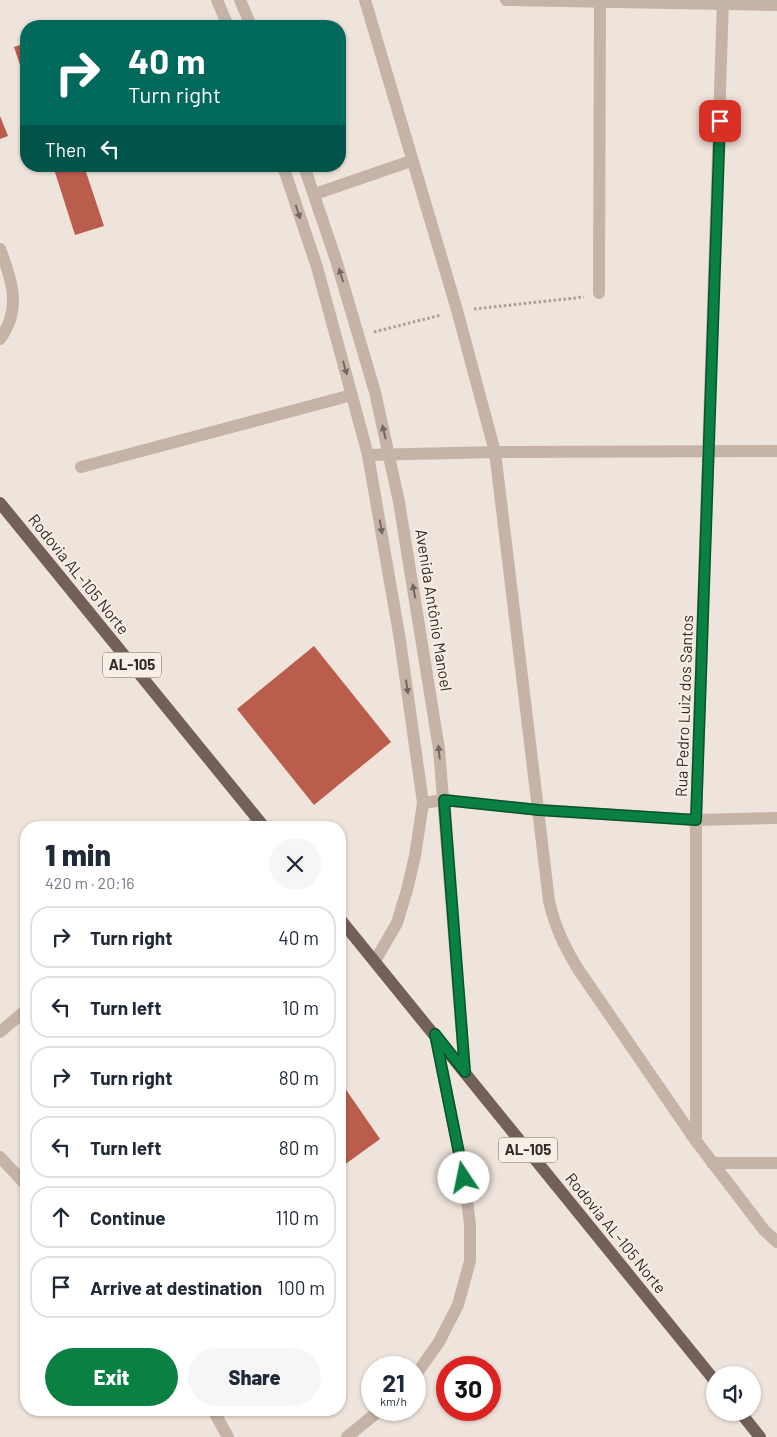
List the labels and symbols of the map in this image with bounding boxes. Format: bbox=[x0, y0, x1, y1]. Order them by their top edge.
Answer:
pin bbox=[699, 100, 741, 142]
one-way arrow bbox=[295, 205, 303, 220]
one-way arrow bbox=[336, 268, 344, 283]
one-way arrow bbox=[341, 361, 349, 376]
one-way arrow bbox=[380, 424, 388, 439]
street label: Rodovia AL-105 Norte bbox=[25, 510, 134, 638]
one-way arrow bbox=[377, 519, 385, 535]
street label: Avenida Antônio Manoel bbox=[412, 527, 457, 692]
one-way arrow bbox=[410, 583, 418, 599]
street label: Rua Pedro Luiz dos Santos bbox=[671, 615, 696, 797]
road number: AL-105 bbox=[103, 652, 161, 678]
one-way arrow bbox=[403, 679, 411, 695]
one-way arrow bbox=[435, 744, 443, 760]
road number: AL-105 bbox=[499, 1138, 557, 1162]
position arrow bbox=[437, 1151, 489, 1203]
street label: Rodovia AL-105 Norte bbox=[562, 1169, 671, 1297]
speed limit sign: 30 bbox=[436, 1356, 501, 1421]

